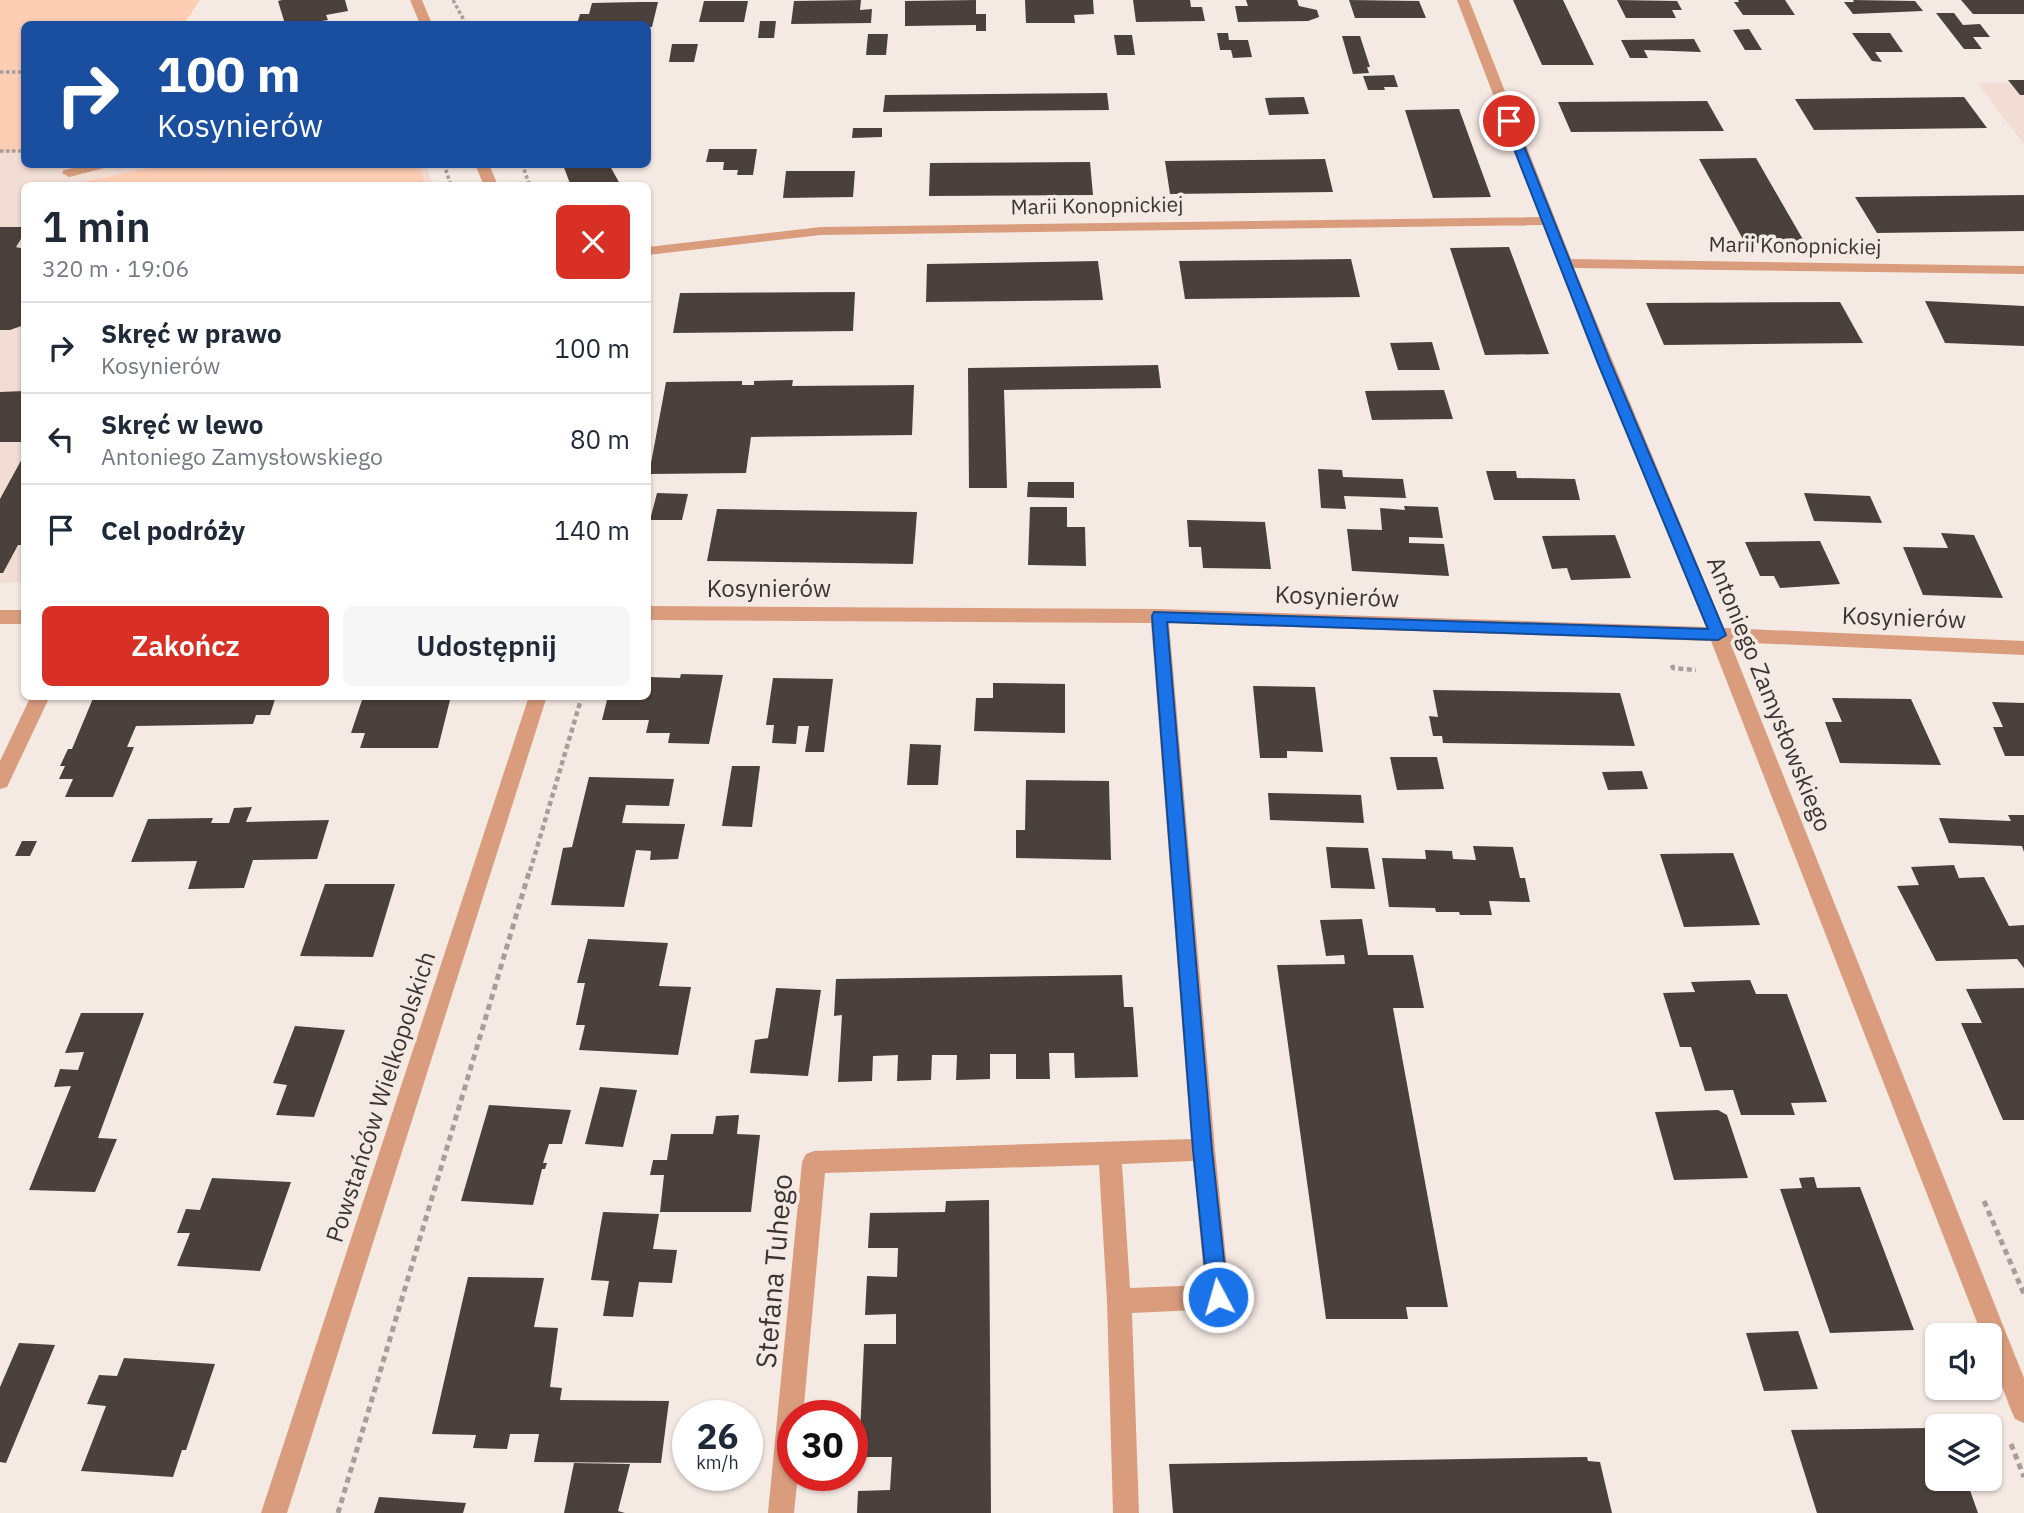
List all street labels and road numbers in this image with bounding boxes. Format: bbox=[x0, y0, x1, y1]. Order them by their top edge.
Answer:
street label: Marii Konopnickiej bbox=[1010, 189, 1184, 221]
street label: Marii Konopnickiej bbox=[1708, 229, 1882, 261]
street label: Antoniego Zamysłowskiego bbox=[1700, 551, 1840, 836]
street label: Kosynierów bbox=[707, 572, 831, 604]
street label: Kosynierów bbox=[1274, 578, 1400, 614]
street label: Kosynierów bbox=[1841, 599, 1967, 635]
street label: Powstańców Wielkopolskich bbox=[318, 947, 442, 1246]
street label: Stefana Tuhego bbox=[747, 1172, 800, 1370]

